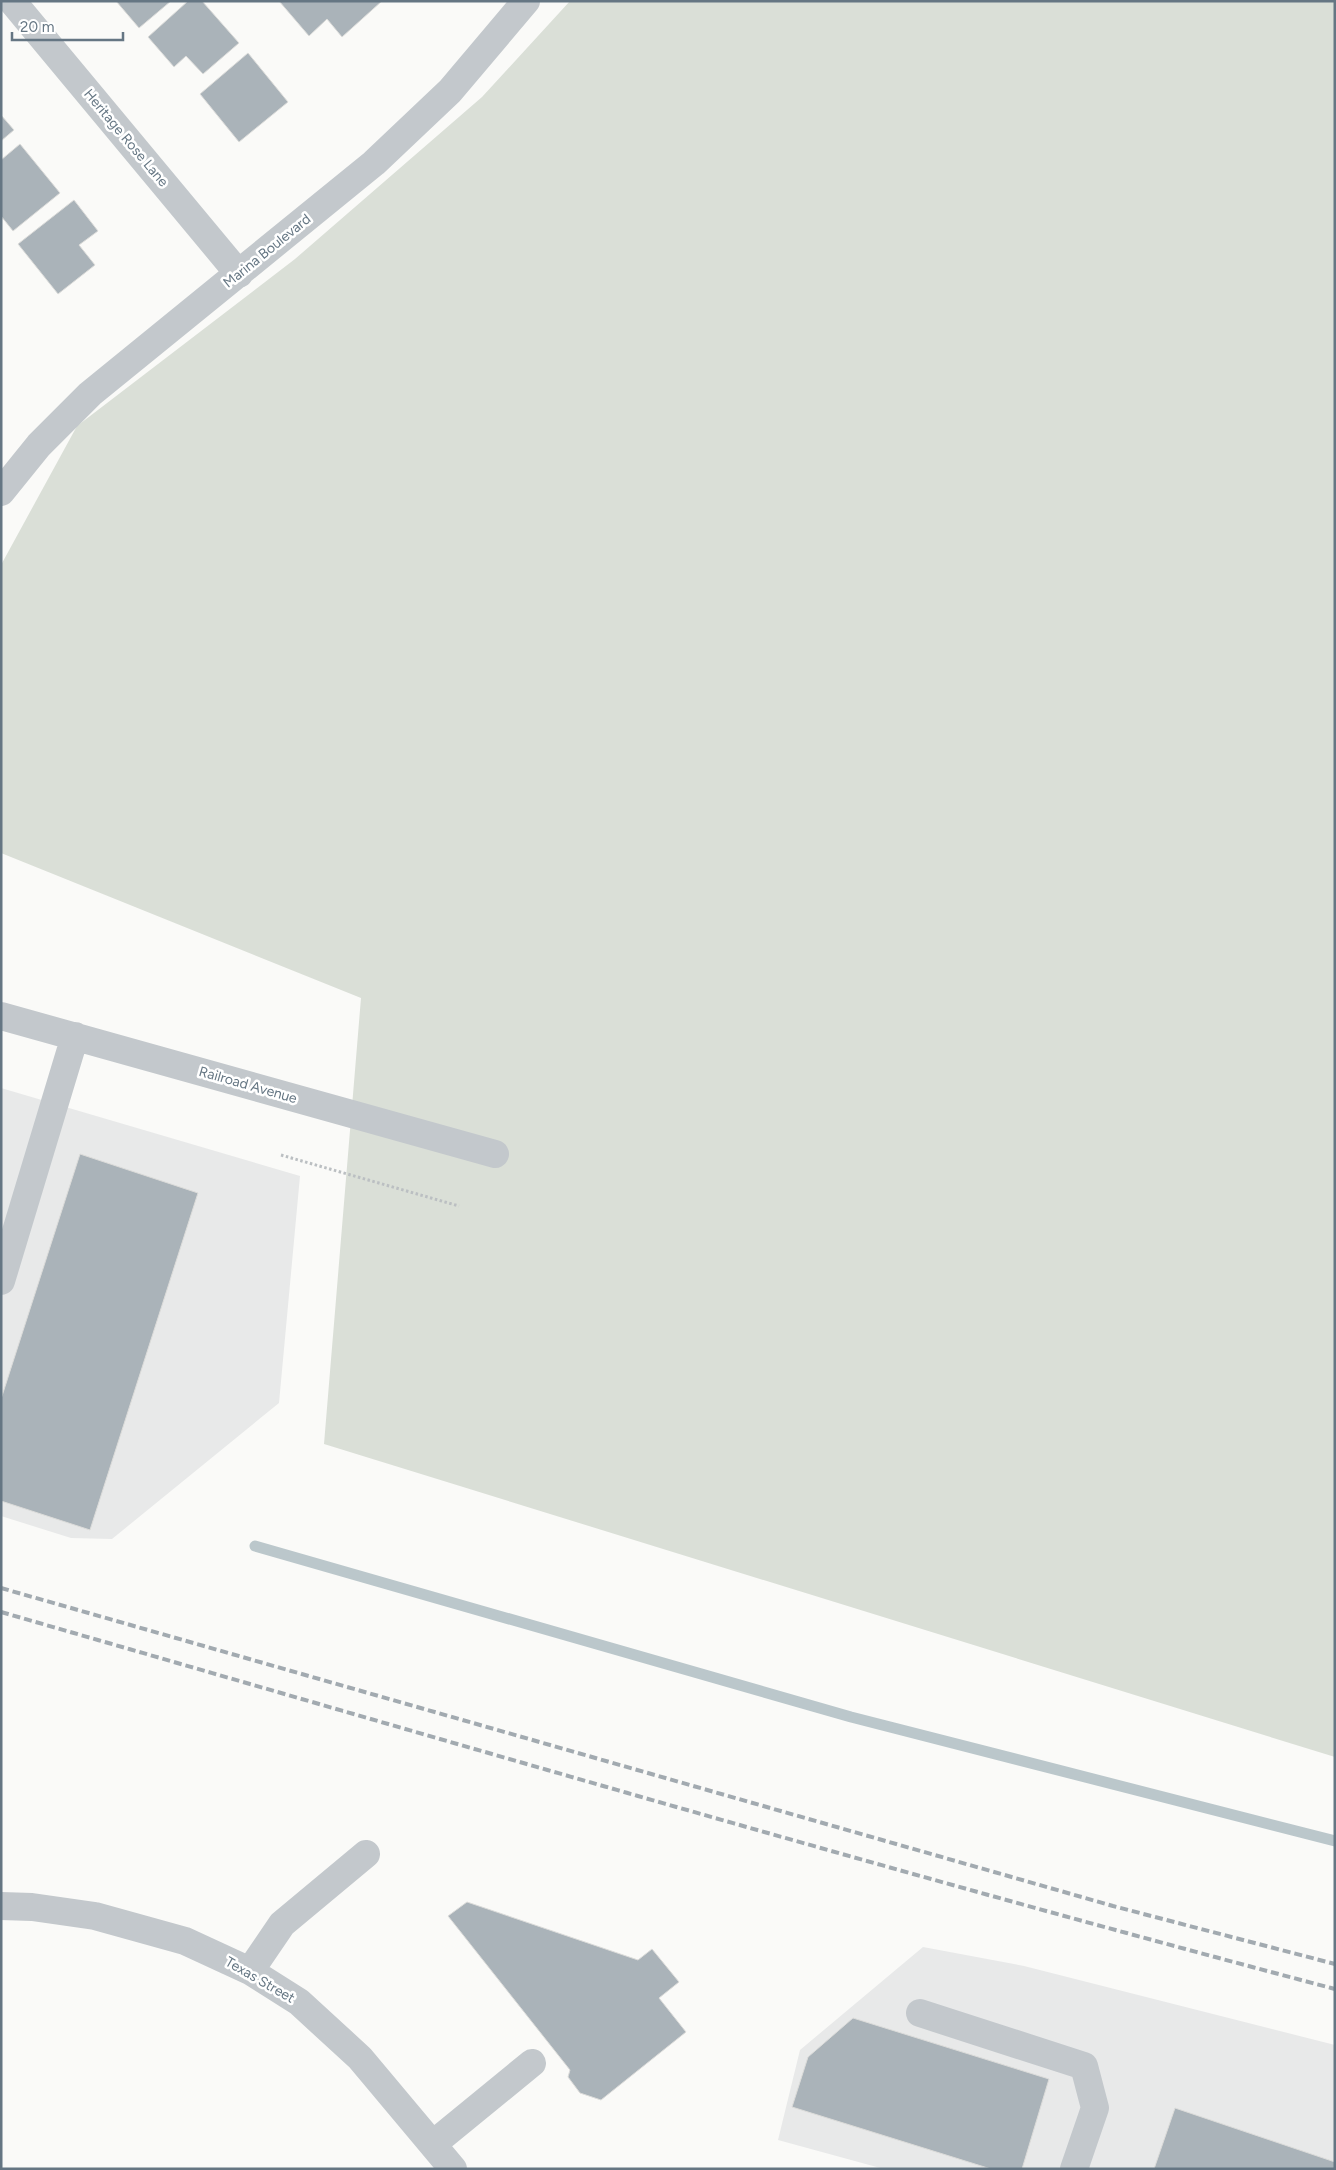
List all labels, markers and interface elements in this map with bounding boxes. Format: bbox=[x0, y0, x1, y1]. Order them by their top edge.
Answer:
scale bar bbox=[12, 10, 124, 42]
text: 20 m bbox=[20, 18, 54, 36]
street label: Heritage Rose Lane bbox=[80, 86, 172, 191]
street label: Marina Boulevard bbox=[220, 211, 314, 291]
street label: Railroad Avenue bbox=[197, 1063, 299, 1107]
street label: Texas Street bbox=[222, 1953, 298, 2007]

